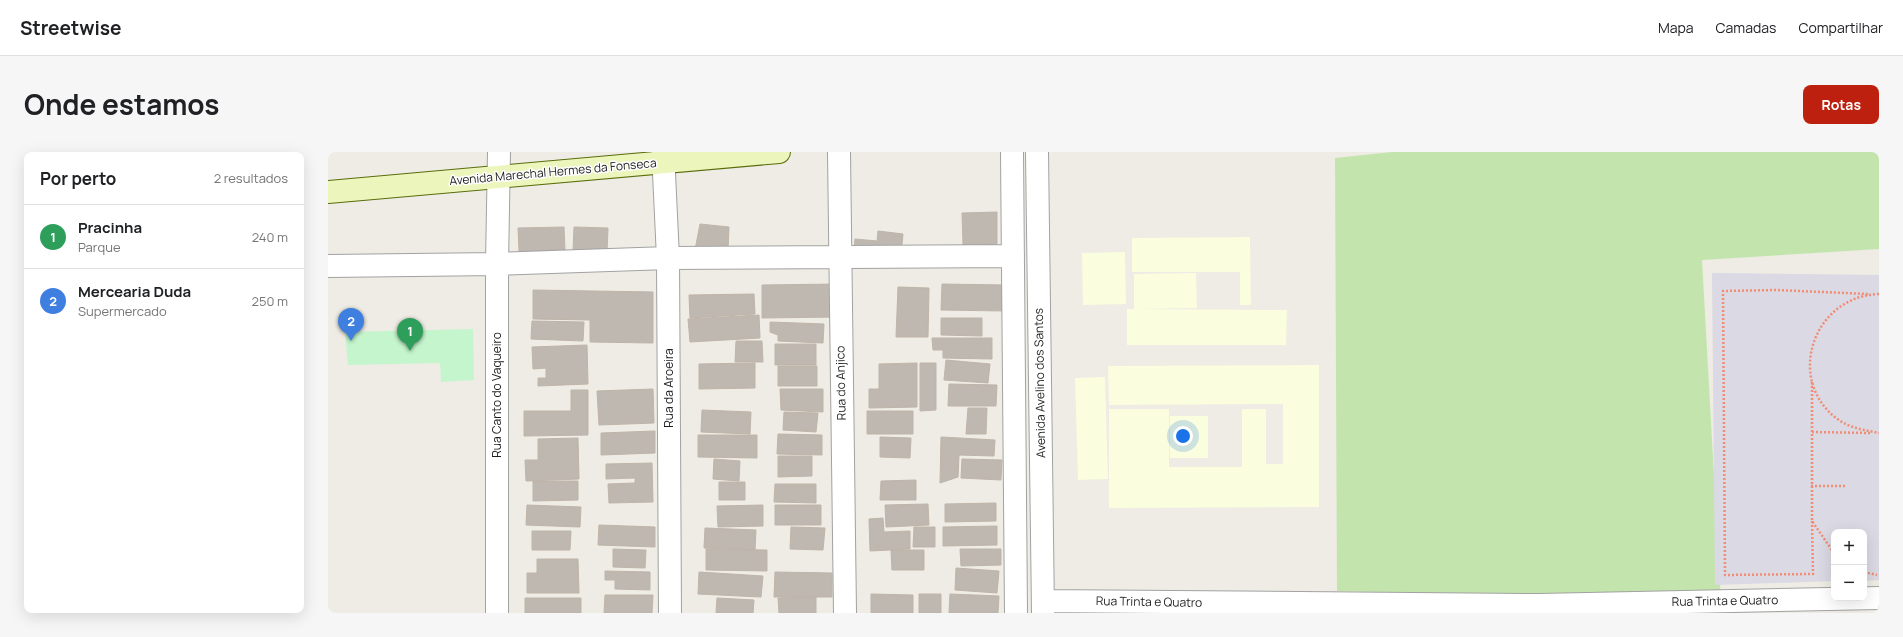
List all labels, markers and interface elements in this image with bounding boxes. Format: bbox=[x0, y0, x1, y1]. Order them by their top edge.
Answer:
text: Streetwise bbox=[20, 15, 122, 41]
text: Mapa bbox=[1658, 18, 1694, 37]
text: Camadas bbox=[1716, 18, 1776, 37]
text: Compartilhar bbox=[1798, 18, 1883, 37]
text: Onde estamos bbox=[24, 85, 219, 123]
button: Rotas bbox=[1803, 85, 1879, 124]
street label: Avenida Marechal Hermes da Fonseca bbox=[449, 154, 657, 189]
text: Por perto bbox=[40, 167, 116, 190]
text: 2 resultados bbox=[214, 169, 288, 187]
text: Pracinha bbox=[78, 217, 142, 238]
text: 1 bbox=[50, 228, 56, 246]
text: 240 m bbox=[252, 228, 288, 246]
text: Parque bbox=[78, 238, 120, 256]
text: Mercearia Duda bbox=[78, 281, 191, 302]
text: 2 bbox=[49, 292, 57, 310]
text: 250 m bbox=[252, 292, 288, 310]
text: Supermercado bbox=[78, 302, 167, 320]
pin: 2 bbox=[338, 308, 364, 341]
street label: Avenida Avelino dos Santos bbox=[1030, 308, 1049, 458]
pin: 1 bbox=[397, 318, 423, 351]
street label: Rua Canto do Vaqueiro bbox=[488, 332, 505, 458]
street label: Rua do Anjico bbox=[831, 346, 850, 420]
street label: Rua da Aroeira bbox=[660, 348, 677, 428]
your location bbox=[1173, 426, 1193, 446]
map controls bbox=[1831, 529, 1867, 601]
button: + bbox=[1831, 529, 1867, 565]
button: − bbox=[1831, 565, 1867, 601]
street label: Rua Trinta e Quatro bbox=[1672, 591, 1778, 610]
street label: Rua Trinta e Quatro bbox=[1096, 592, 1202, 611]

